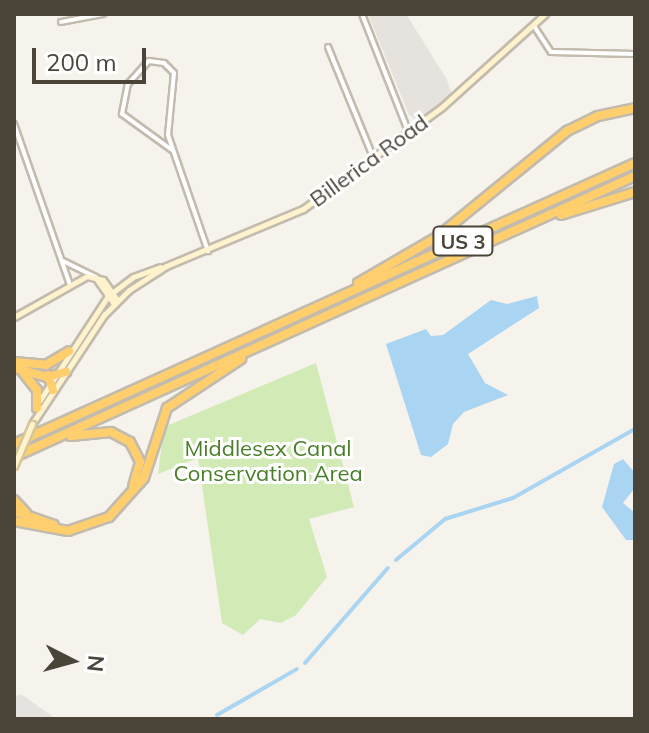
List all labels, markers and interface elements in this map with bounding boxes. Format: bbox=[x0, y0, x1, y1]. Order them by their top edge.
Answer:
scale bar bbox=[36, 32, 150, 82]
text: 200 m bbox=[46, 47, 117, 77]
street label: Billerica Road bbox=[305, 109, 433, 213]
road number: US 3 bbox=[431, 225, 495, 257]
park label: Middlesex Canal Conservation Area bbox=[173, 435, 363, 486]
north arrow bbox=[32, 621, 112, 701]
text: N bbox=[81, 654, 111, 673]

